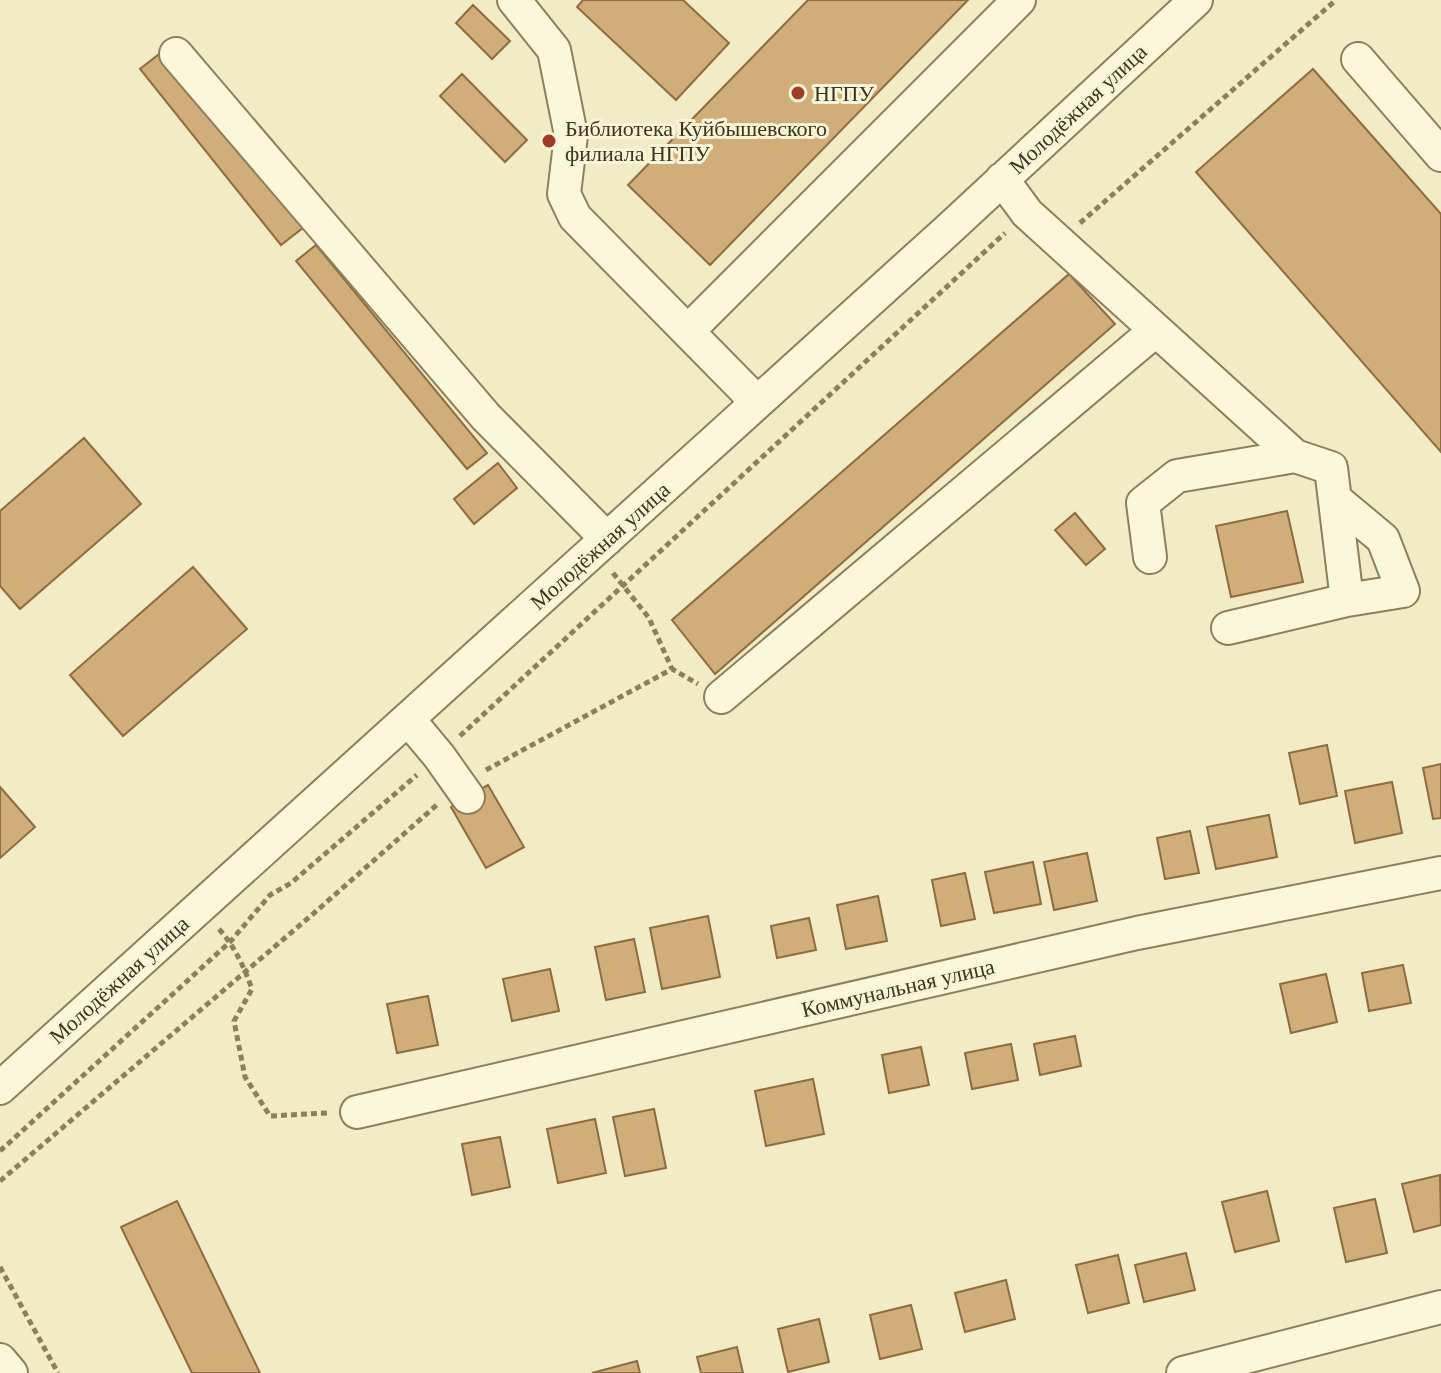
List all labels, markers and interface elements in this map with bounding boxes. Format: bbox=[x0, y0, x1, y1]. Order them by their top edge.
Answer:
street label: Молодёжная улица bbox=[1004, 39, 1152, 179]
place label: НГПУ bbox=[814, 81, 874, 106]
marker: НГПУ bbox=[789, 84, 807, 102]
place label: Библиотека Куйбышевского филиала НГПУ bbox=[565, 116, 827, 166]
marker: Библиотека Куйбышевского филиала НГПУ bbox=[540, 132, 558, 150]
street label: Молодёжная улица bbox=[525, 477, 675, 615]
street label: Молодёжная улица bbox=[44, 911, 194, 1049]
street label: Коммунальная улица bbox=[799, 954, 997, 1022]

